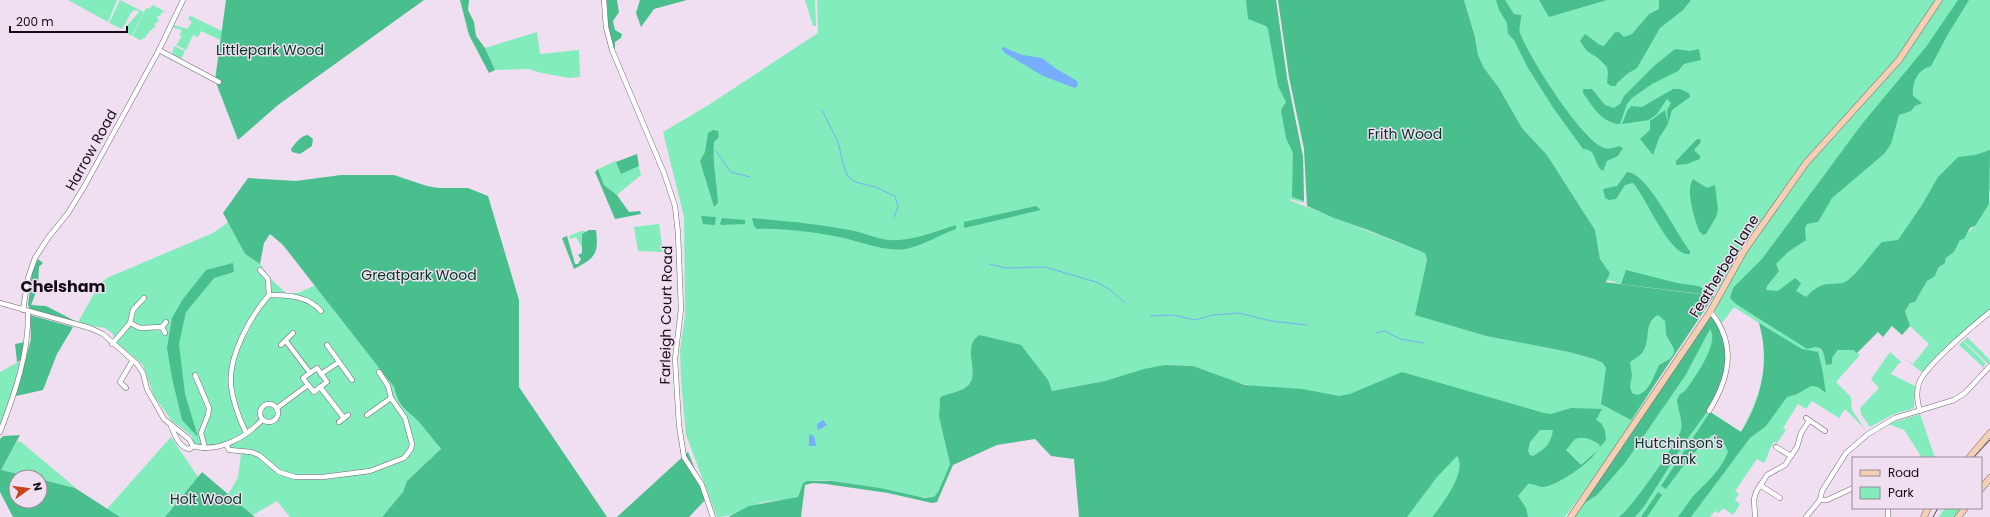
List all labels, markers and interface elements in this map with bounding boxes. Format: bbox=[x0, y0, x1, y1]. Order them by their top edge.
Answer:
scale bar bbox=[10, 8, 127, 34]
text: 200 m bbox=[16, 13, 54, 30]
park label: Littlepark Wood bbox=[216, 40, 324, 60]
street label: Harrow Road bbox=[60, 106, 122, 194]
park label: Frith Wood bbox=[1368, 124, 1442, 144]
street label: Featherbed Lane bbox=[1684, 211, 1764, 321]
street label: Farleigh Court Road bbox=[655, 246, 677, 384]
park label: Greatpark Wood bbox=[361, 265, 477, 285]
district label: Chelsham bbox=[20, 275, 106, 298]
park label: Hutchinson's Bank bbox=[1635, 433, 1723, 469]
legend bbox=[1852, 457, 1982, 509]
text: Road bbox=[1888, 464, 1919, 481]
north arrow bbox=[8, 469, 48, 509]
text: N bbox=[29, 481, 46, 493]
text: Park bbox=[1888, 484, 1915, 501]
park label: Holt Wood bbox=[170, 489, 242, 509]

